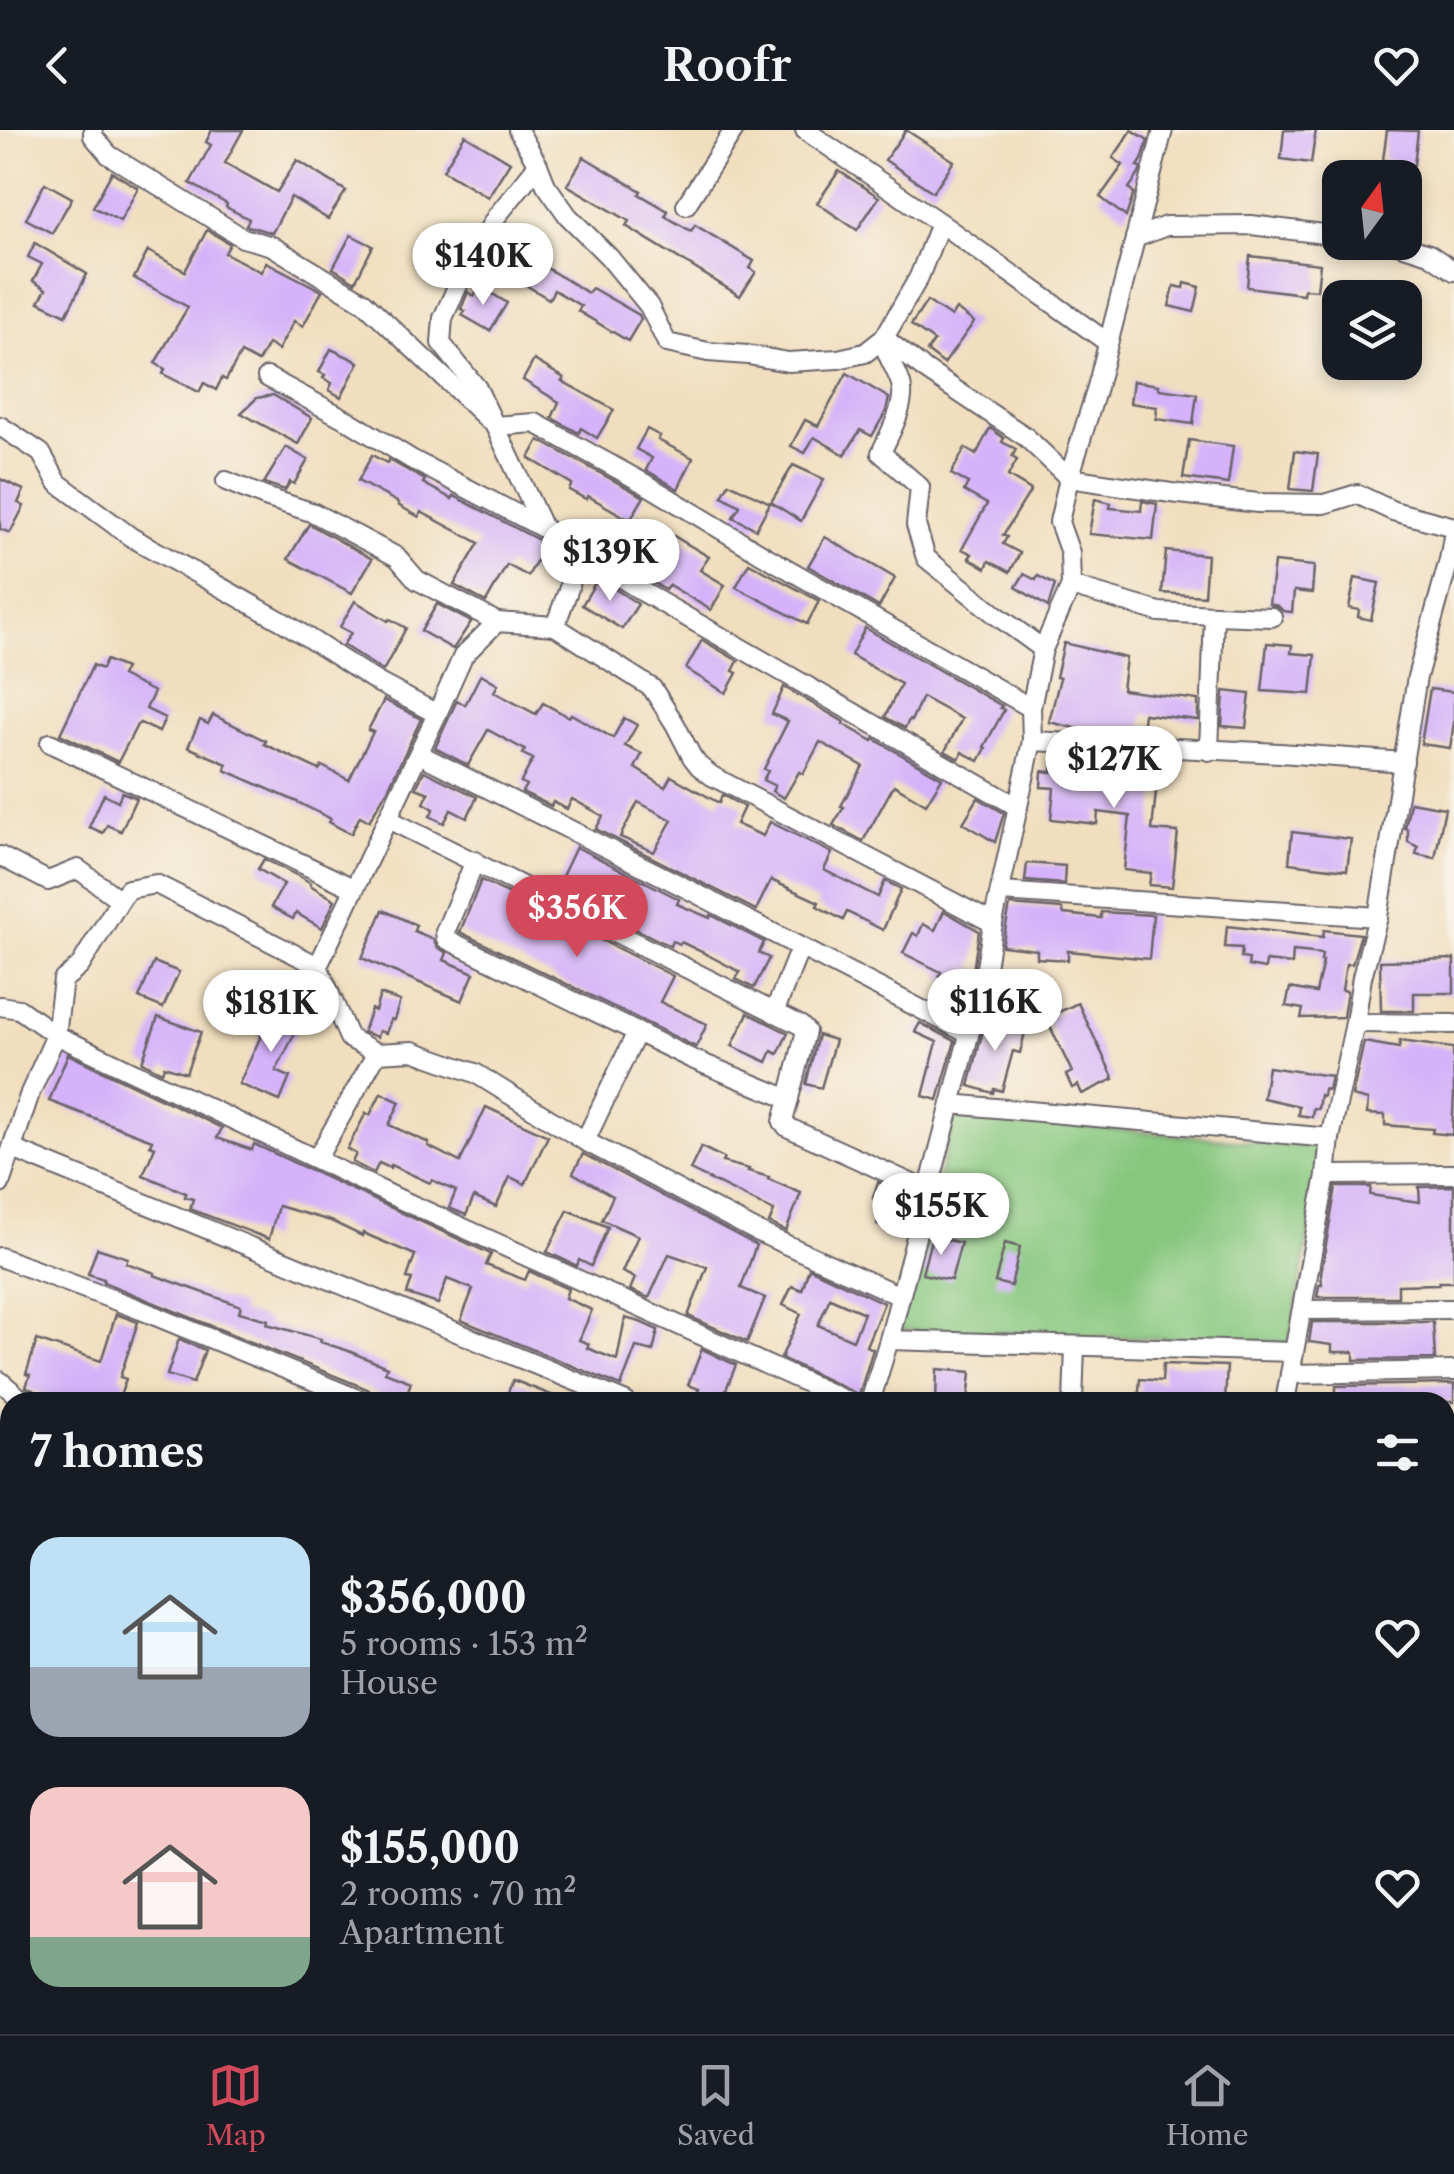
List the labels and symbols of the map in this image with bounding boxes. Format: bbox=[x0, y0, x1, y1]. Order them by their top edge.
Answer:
north arrow bbox=[1322, 160, 1422, 260]
pin: $140K bbox=[413, 223, 553, 308]
pin: $139K bbox=[540, 519, 680, 604]
pin: $127K bbox=[1044, 726, 1184, 811]
pin: $356K bbox=[507, 875, 647, 960]
pin: $116K bbox=[925, 969, 1065, 1054]
pin: $181K bbox=[201, 970, 341, 1055]
pin: $155K bbox=[871, 1173, 1011, 1258]

